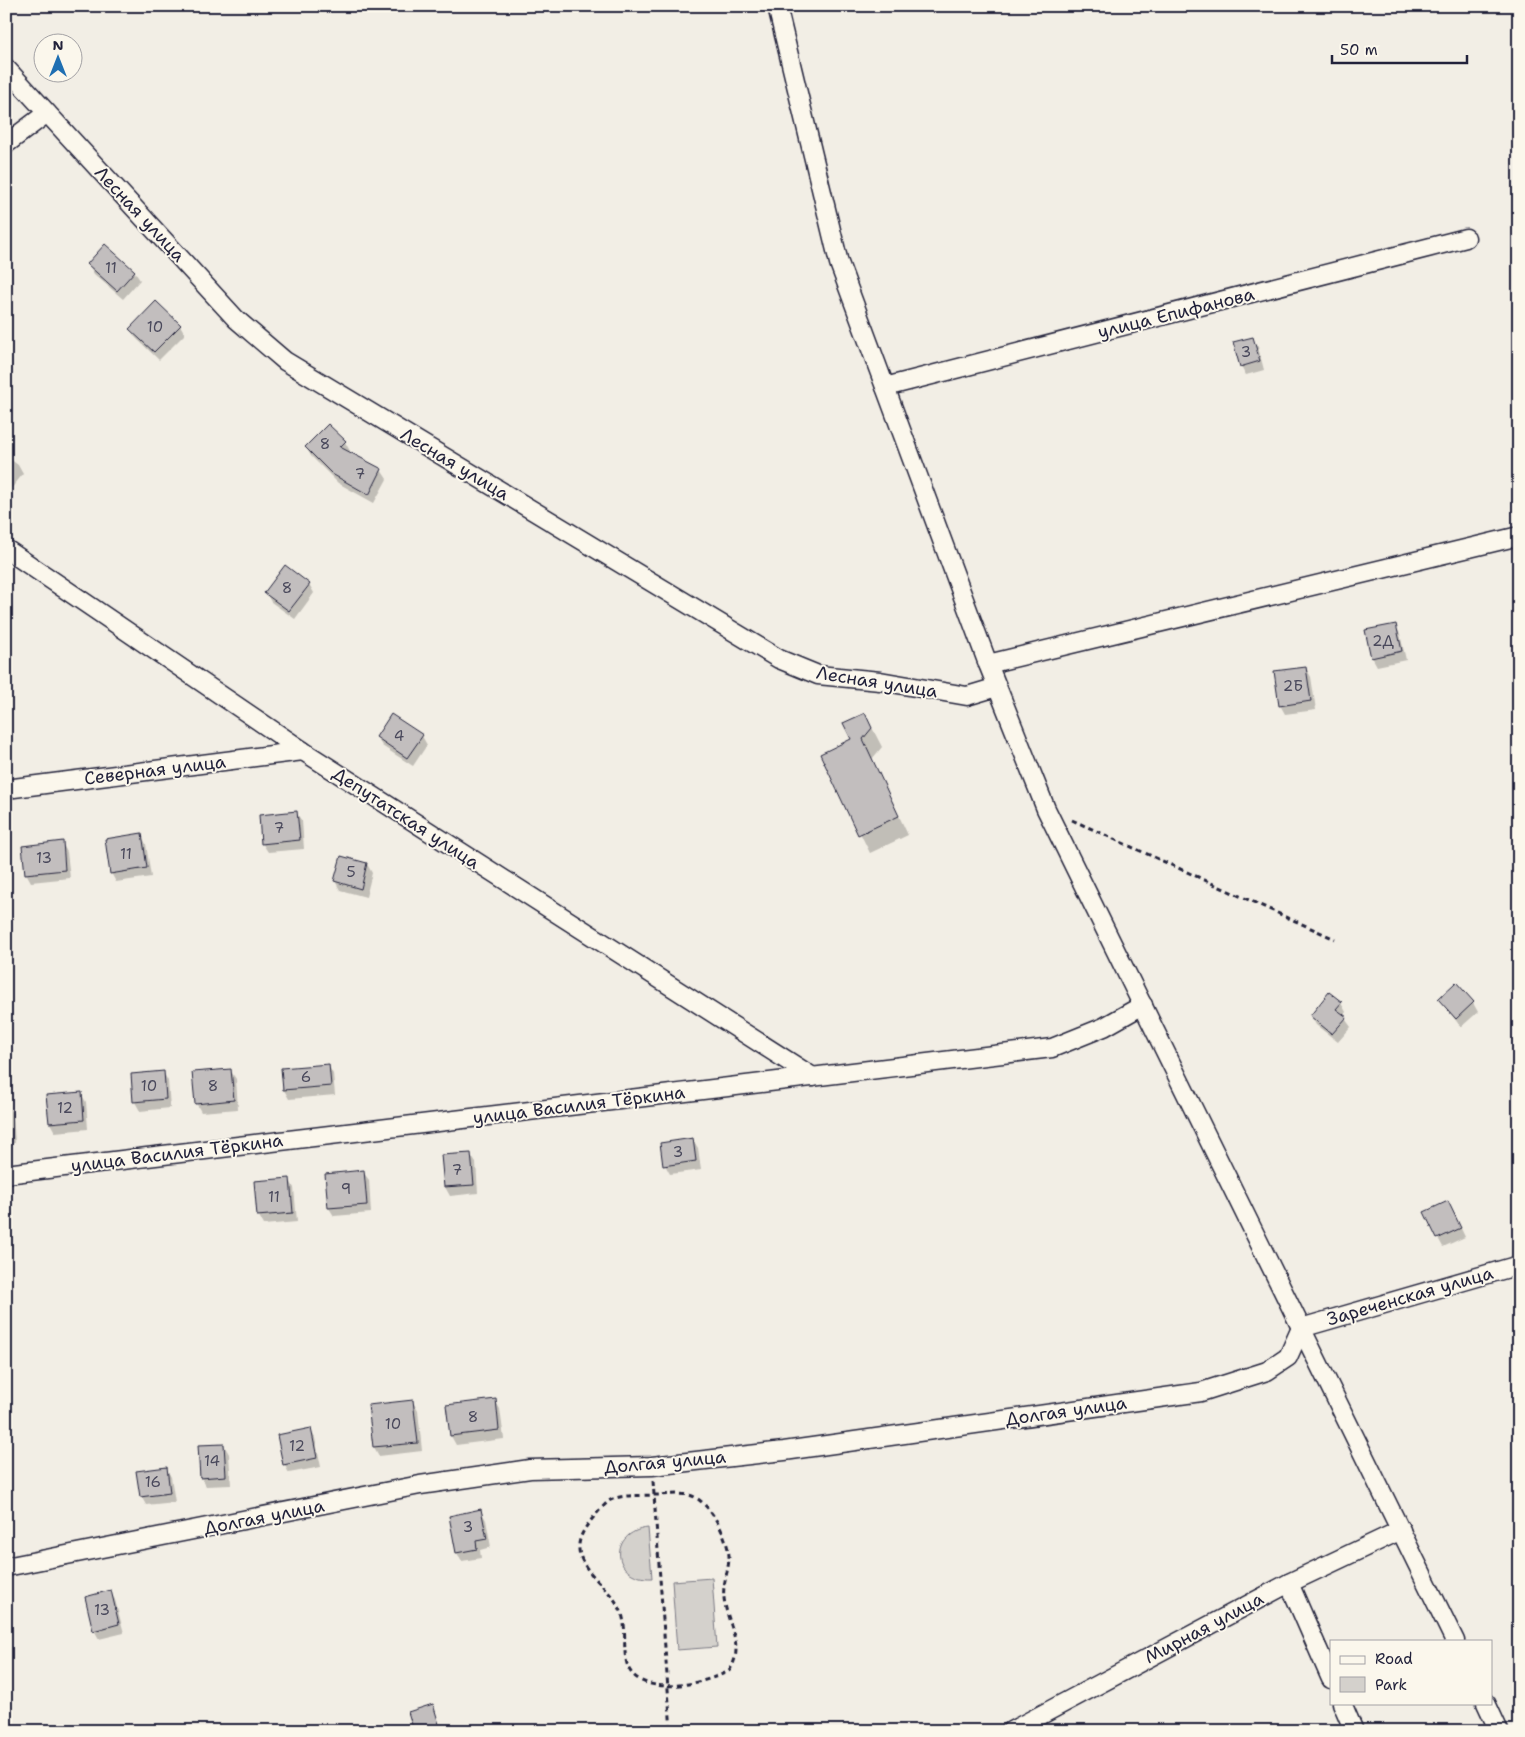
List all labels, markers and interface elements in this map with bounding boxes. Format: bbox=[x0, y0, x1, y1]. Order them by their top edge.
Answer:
north arrow bbox=[32, 32, 82, 82]
scale bar bbox=[1332, 32, 1468, 64]
text: N bbox=[52, 36, 64, 54]
text: 50 m bbox=[1340, 40, 1378, 60]
street label: Лесная улица bbox=[89, 161, 191, 267]
house number: 11 bbox=[105, 258, 117, 278]
street label: улица Епифанова bbox=[1095, 282, 1257, 344]
house number: 10 bbox=[147, 317, 163, 337]
house number: 3 bbox=[1241, 342, 1251, 362]
street label: Лесная улица bbox=[396, 422, 514, 506]
house number: 8 bbox=[320, 434, 330, 454]
house number: 7 bbox=[355, 464, 365, 484]
house number: 8 bbox=[282, 578, 292, 598]
house number: 2Д bbox=[1372, 631, 1395, 651]
street label: Лесная улица bbox=[815, 661, 939, 703]
house number: 2Б bbox=[1283, 676, 1303, 696]
house number: 4 bbox=[394, 726, 404, 746]
street label: Северная улица bbox=[83, 749, 227, 791]
street label: Депутатская улица bbox=[328, 761, 484, 875]
house number: 7 bbox=[274, 818, 284, 838]
house number: 11 bbox=[120, 844, 132, 864]
house number: 13 bbox=[36, 848, 52, 868]
house number: 5 bbox=[346, 862, 356, 882]
house number: 6 bbox=[301, 1067, 311, 1087]
house number: 10 bbox=[141, 1076, 157, 1096]
house number: 8 bbox=[208, 1076, 218, 1096]
street label: улица Василия Тёркина bbox=[472, 1080, 686, 1130]
house number: 12 bbox=[57, 1098, 73, 1118]
street label: улица Василия Тёркина bbox=[70, 1128, 284, 1178]
house number: 3 bbox=[673, 1142, 683, 1162]
house number: 7 bbox=[452, 1160, 462, 1180]
house number: 9 bbox=[341, 1179, 351, 1199]
house number: 11 bbox=[268, 1187, 280, 1207]
street label: Зареченская улица bbox=[1324, 1261, 1496, 1331]
street label: Долгая улица bbox=[1004, 1391, 1128, 1431]
house number: 8 bbox=[468, 1407, 478, 1427]
house number: 10 bbox=[385, 1414, 401, 1434]
house number: 12 bbox=[289, 1436, 305, 1456]
street label: Долгая улица bbox=[603, 1445, 727, 1479]
house number: 14 bbox=[204, 1451, 220, 1471]
house number: 16 bbox=[145, 1472, 161, 1492]
street label: Долгая улица bbox=[202, 1494, 326, 1540]
house number: 3 bbox=[463, 1517, 473, 1537]
street label: Мирная улица bbox=[1140, 1587, 1268, 1669]
house number: 13 bbox=[94, 1600, 110, 1620]
legend bbox=[1330, 1640, 1492, 1704]
text: Road bbox=[1375, 1649, 1413, 1669]
text: Park bbox=[1375, 1675, 1407, 1695]

